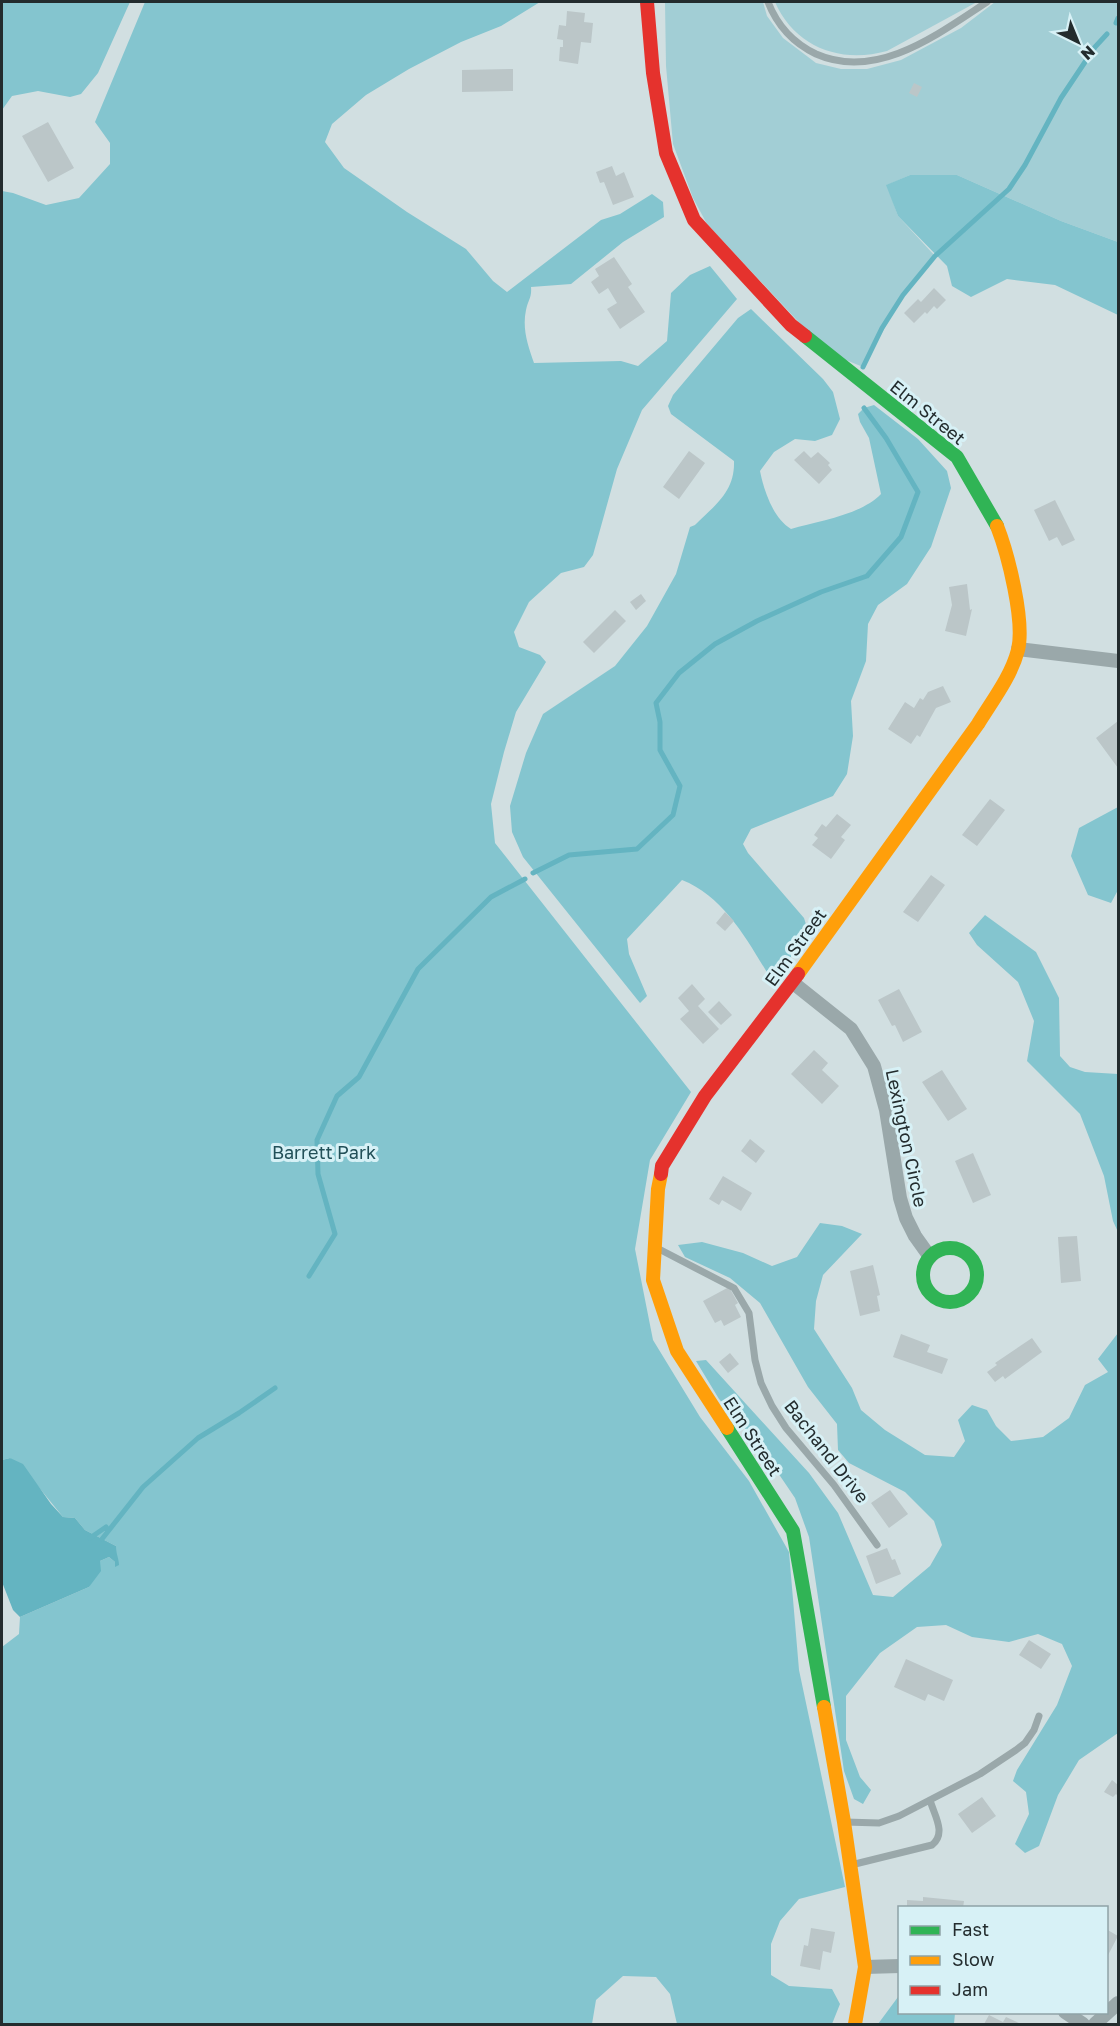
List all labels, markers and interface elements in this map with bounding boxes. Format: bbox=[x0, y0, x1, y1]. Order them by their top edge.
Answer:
north arrow bbox=[1048, 12, 1108, 72]
text: N bbox=[1077, 42, 1100, 64]
street label: Elm Street bbox=[886, 375, 970, 449]
street label: Elm Street bbox=[760, 904, 830, 990]
street label: Lexington Circle bbox=[882, 1067, 932, 1209]
park label: Barrett Park bbox=[272, 1141, 376, 1163]
street label: Elm Street bbox=[719, 1392, 787, 1480]
street label: Bachand Drive bbox=[780, 1395, 874, 1507]
legend bbox=[898, 1906, 1108, 2014]
text: Fast bbox=[952, 1918, 989, 1940]
text: Slow bbox=[952, 1948, 995, 1970]
text: Jam bbox=[952, 1978, 988, 2000]

